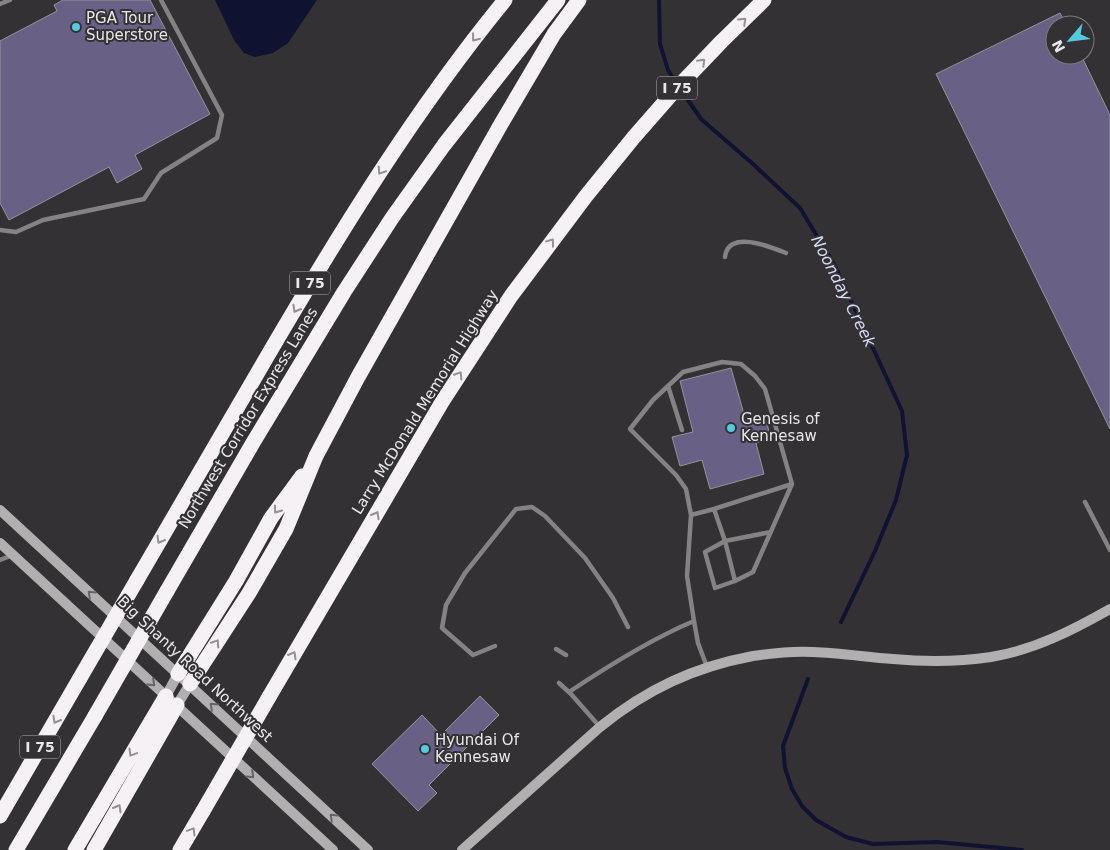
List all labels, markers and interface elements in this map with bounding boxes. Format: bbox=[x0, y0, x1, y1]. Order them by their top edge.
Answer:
place label: PGA Tour Superstore bbox=[86, 9, 168, 44]
north arrow bbox=[1045, 15, 1095, 65]
one-way arrow bbox=[737, 18, 746, 27]
marker: PGA Tour Superstore bbox=[70, 21, 82, 33]
one-way arrow bbox=[472, 32, 480, 41]
text: N bbox=[1049, 37, 1068, 55]
one-way arrow bbox=[696, 59, 705, 68]
road number: I 75 bbox=[657, 76, 697, 100]
one-way arrow bbox=[378, 165, 387, 174]
water label: Noonday Creek bbox=[807, 232, 880, 351]
one-way arrow bbox=[546, 239, 554, 248]
road number: I 75 bbox=[290, 272, 330, 294]
street label: Larry McDonald Memorial Highway bbox=[348, 286, 502, 518]
one-way arrow bbox=[292, 303, 302, 312]
street label: Northwest Corridor Express Lanes bbox=[175, 304, 321, 532]
one-way arrow bbox=[453, 372, 462, 381]
place label: Genesis of Kennesaw bbox=[741, 410, 820, 445]
marker: Genesis of Kennesaw bbox=[725, 422, 737, 434]
one-way arrow bbox=[274, 504, 282, 513]
one-way arrow bbox=[369, 511, 379, 520]
one-way arrow bbox=[157, 534, 167, 543]
one-way arrow bbox=[88, 591, 97, 600]
street label: Big Shanty Road Northwest bbox=[114, 592, 276, 746]
one-way arrow bbox=[210, 640, 219, 649]
one-way arrow bbox=[287, 652, 297, 661]
one-way arrow bbox=[146, 677, 155, 686]
one-way arrow bbox=[210, 703, 219, 712]
one-way arrow bbox=[52, 714, 62, 723]
place label: Hyundai Of Kennesaw bbox=[435, 731, 520, 766]
road number: I 75 bbox=[20, 736, 60, 759]
marker: Hyundai Of Kennesaw bbox=[419, 743, 431, 755]
one-way arrow bbox=[128, 747, 138, 756]
one-way arrow bbox=[245, 769, 254, 778]
one-way arrow bbox=[112, 804, 122, 813]
one-way arrow bbox=[329, 814, 338, 823]
one-way arrow bbox=[185, 827, 195, 836]

